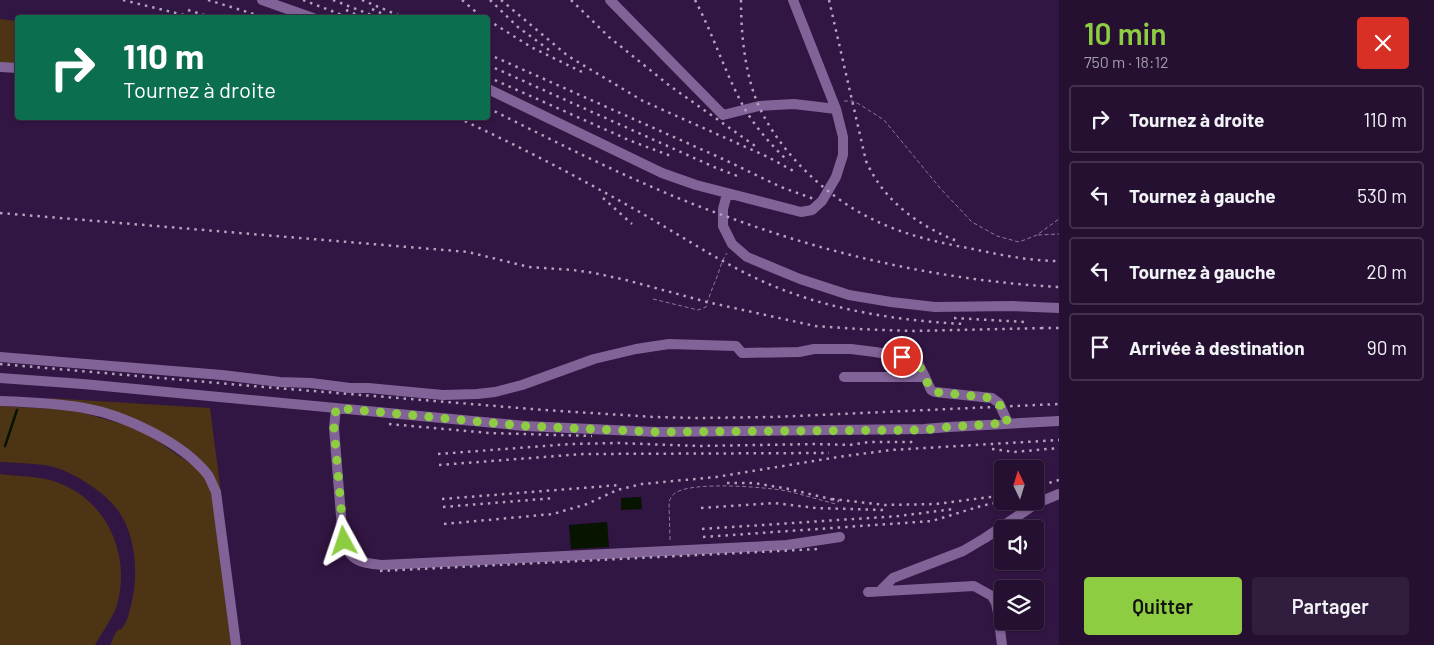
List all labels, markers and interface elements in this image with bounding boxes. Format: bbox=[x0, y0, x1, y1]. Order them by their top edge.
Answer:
text: 10 min bbox=[1084, 15, 1166, 51]
button: close bbox=[1357, 17, 1409, 69]
text: 110 m bbox=[123, 34, 204, 76]
icon: right bbox=[40, 35, 105, 100]
text: 750 m · 18:12 bbox=[1084, 52, 1169, 71]
text: Tournez à droite bbox=[123, 76, 276, 102]
icon: right bbox=[1086, 105, 1114, 133]
text: Tournez à droite bbox=[1129, 108, 1265, 131]
text: 110 m bbox=[1363, 108, 1407, 131]
icon: left bbox=[1086, 181, 1114, 209]
text: Tournez à gauche bbox=[1129, 184, 1276, 207]
text: 530 m bbox=[1357, 184, 1407, 207]
icon: left bbox=[1086, 257, 1114, 285]
text: Tournez à gauche bbox=[1129, 260, 1276, 283]
text: 20 m bbox=[1367, 260, 1407, 283]
icon: arrive bbox=[1086, 333, 1114, 361]
pin bbox=[881, 336, 923, 378]
text: Arrivée à destination bbox=[1129, 336, 1305, 359]
text: 90 m bbox=[1367, 336, 1407, 359]
icon: arrive bbox=[888, 343, 916, 371]
north arrow bbox=[994, 460, 1044, 510]
map controls bbox=[994, 460, 1044, 630]
position arrow bbox=[317, 514, 369, 566]
button: sound bbox=[994, 520, 1044, 570]
button: Quitter bbox=[1084, 577, 1242, 635]
button: Partager bbox=[1252, 577, 1409, 635]
button: layers bbox=[994, 580, 1044, 630]

